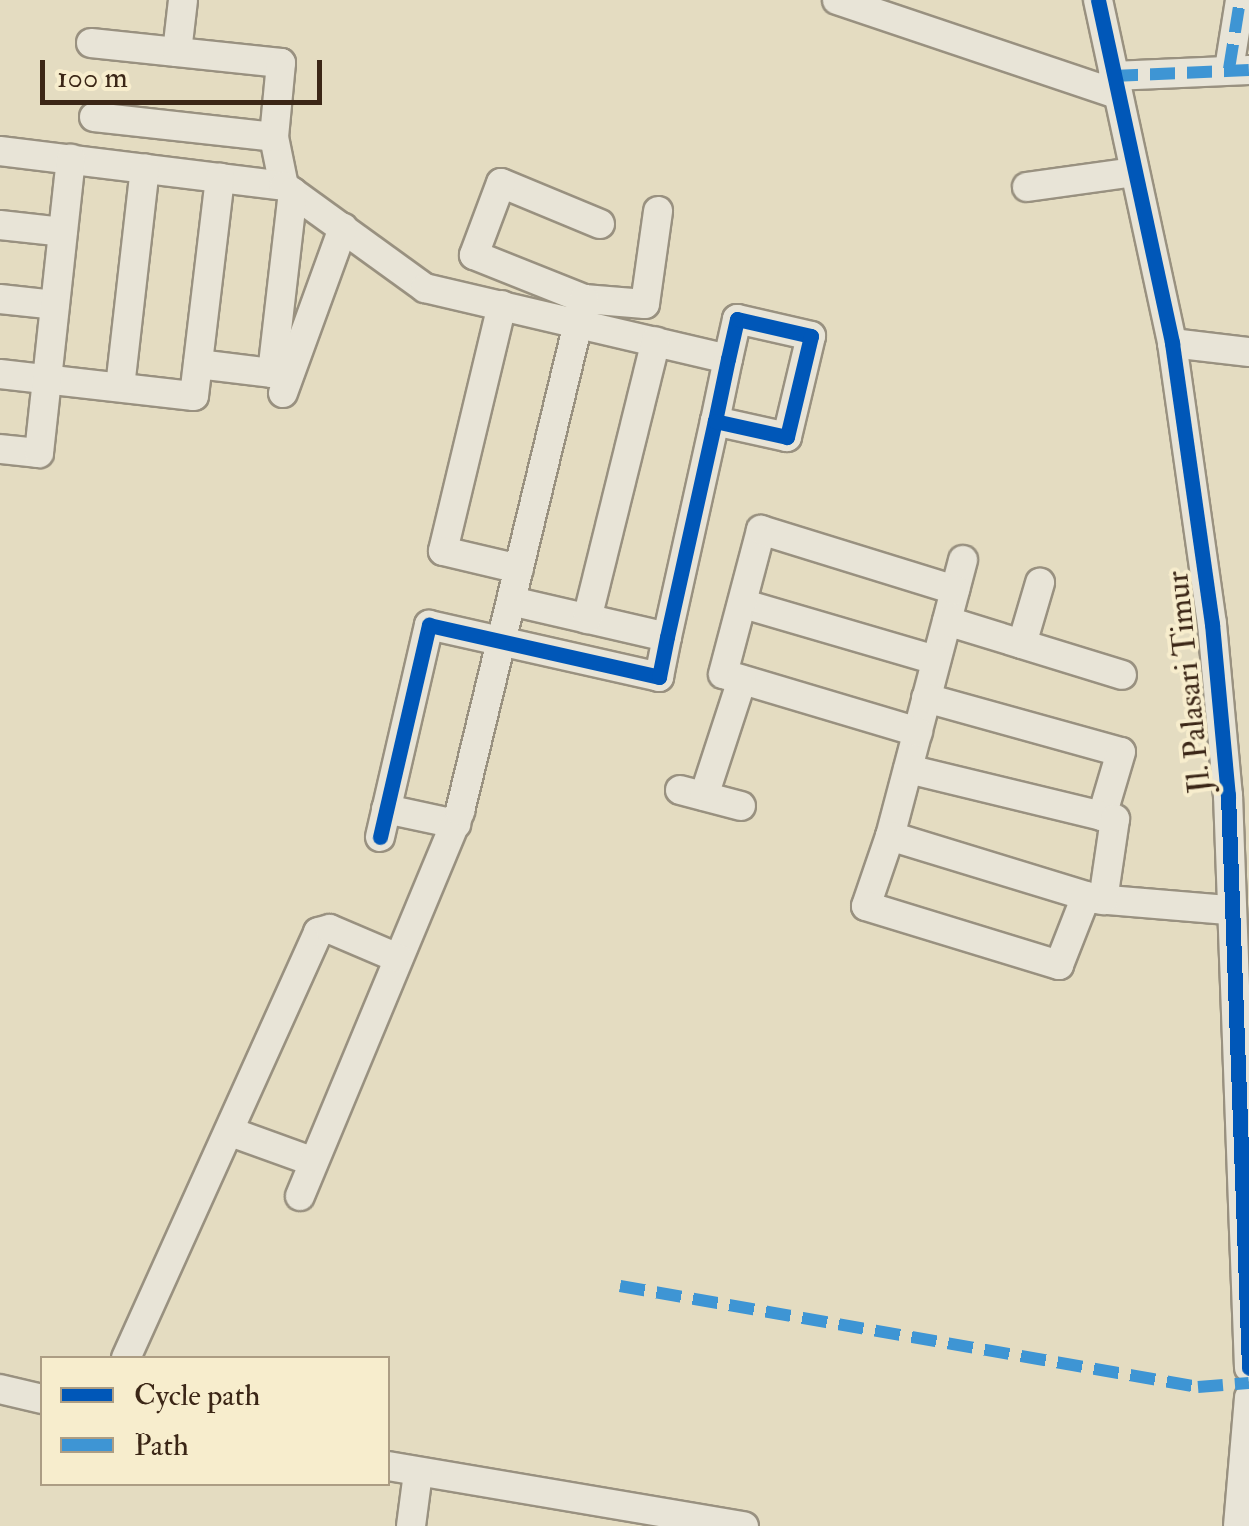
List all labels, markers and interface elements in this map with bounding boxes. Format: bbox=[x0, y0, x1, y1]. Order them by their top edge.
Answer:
scale bar bbox=[45, 40, 328, 102]
text: 100 m bbox=[57, 59, 128, 96]
street label: Jl. Palasari Timur bbox=[1158, 569, 1220, 795]
legend bbox=[40, 1356, 390, 1486]
text: Cycle path bbox=[134, 1377, 260, 1414]
text: Path bbox=[134, 1427, 189, 1464]

